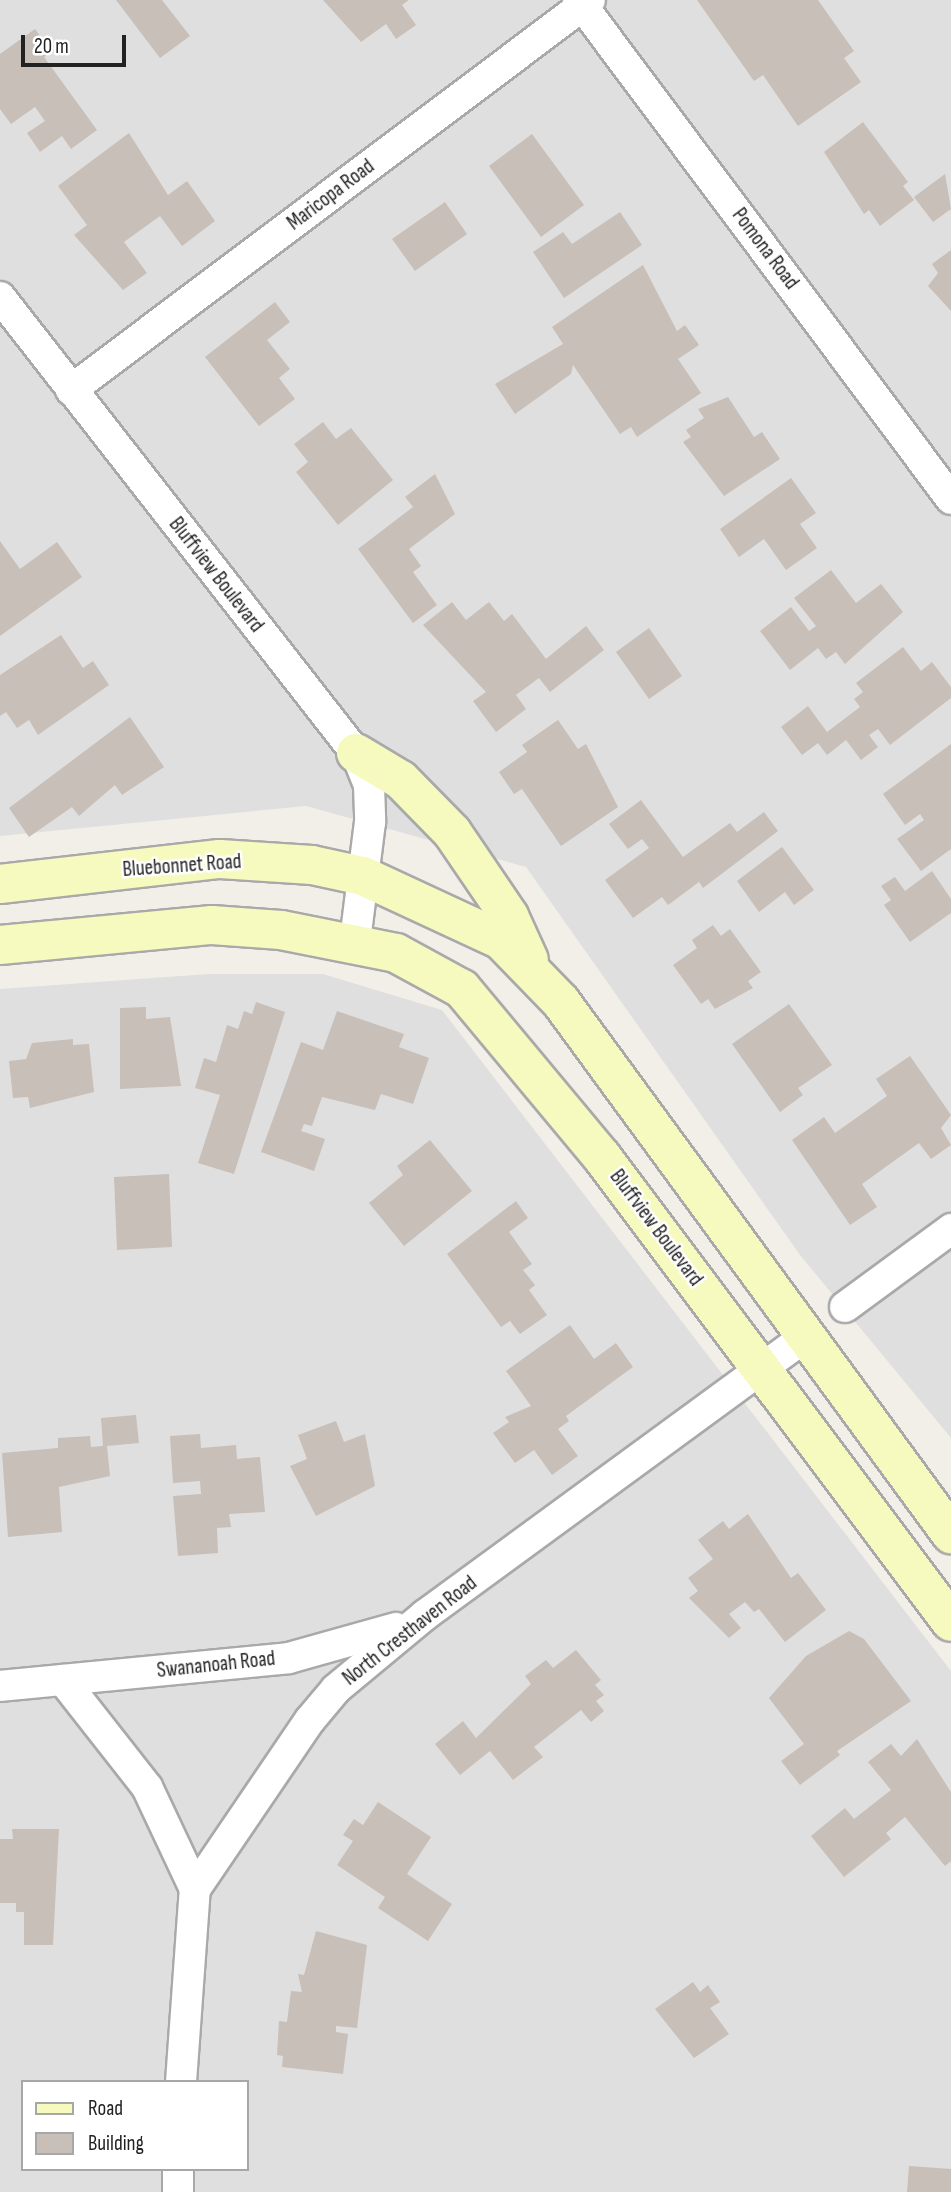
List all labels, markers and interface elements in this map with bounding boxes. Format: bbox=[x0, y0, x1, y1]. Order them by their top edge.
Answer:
scale bar bbox=[24, 21, 130, 65]
text: 20 m bbox=[34, 34, 69, 59]
street label: Maricopa Road bbox=[282, 154, 380, 236]
street label: Pomona Road bbox=[726, 203, 804, 295]
street label: Bluffview Boulevard bbox=[163, 512, 269, 638]
street label: Bluebonnet Road bbox=[122, 849, 242, 883]
street label: Bluffview Boulevard bbox=[604, 1165, 708, 1291]
street label: North Cresthaven Road bbox=[338, 1571, 482, 1691]
street label: Swananoah Road bbox=[156, 1646, 276, 1684]
legend bbox=[21, 2080, 248, 2171]
text: Road bbox=[88, 2096, 123, 2121]
text: Building bbox=[88, 2131, 144, 2156]

